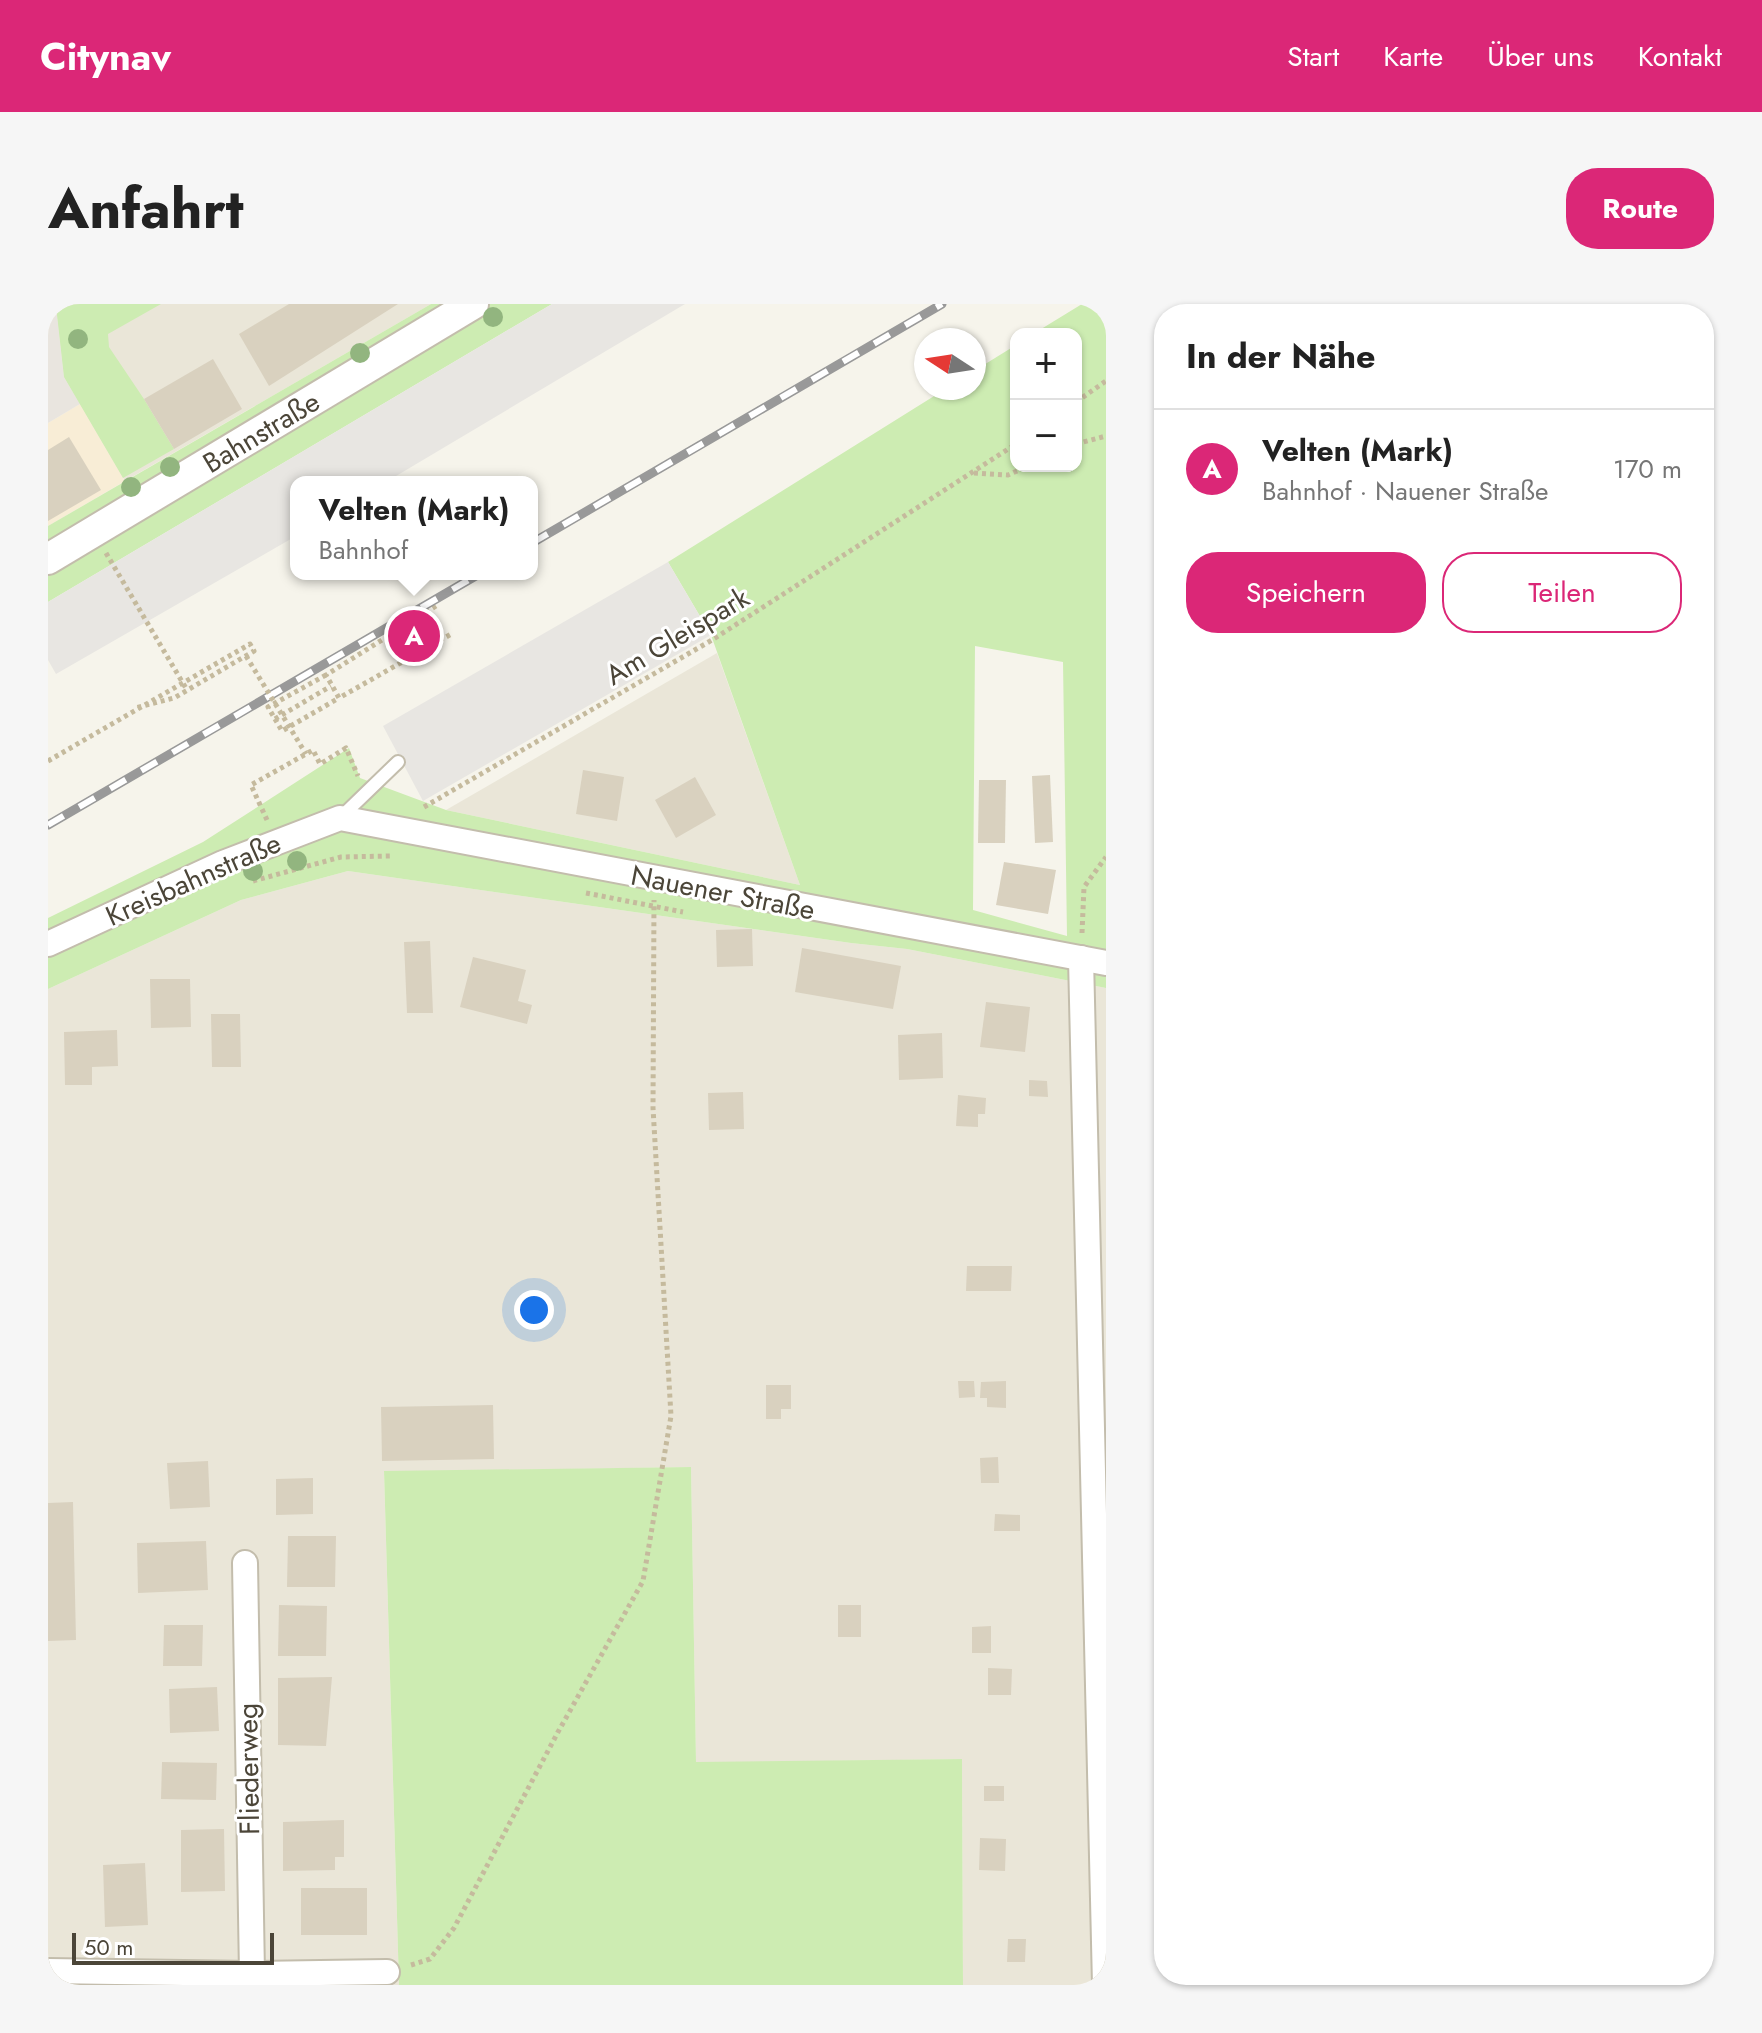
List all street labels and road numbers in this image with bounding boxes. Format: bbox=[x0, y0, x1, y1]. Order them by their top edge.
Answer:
street label: Bahnstraße bbox=[195, 381, 327, 483]
street label: Am Gleispark bbox=[598, 577, 757, 696]
street label: Kreisbahnstraße bbox=[99, 822, 287, 936]
street label: Nauener Straße bbox=[627, 855, 818, 930]
street label: Fliederweg bbox=[227, 1703, 270, 1835]

